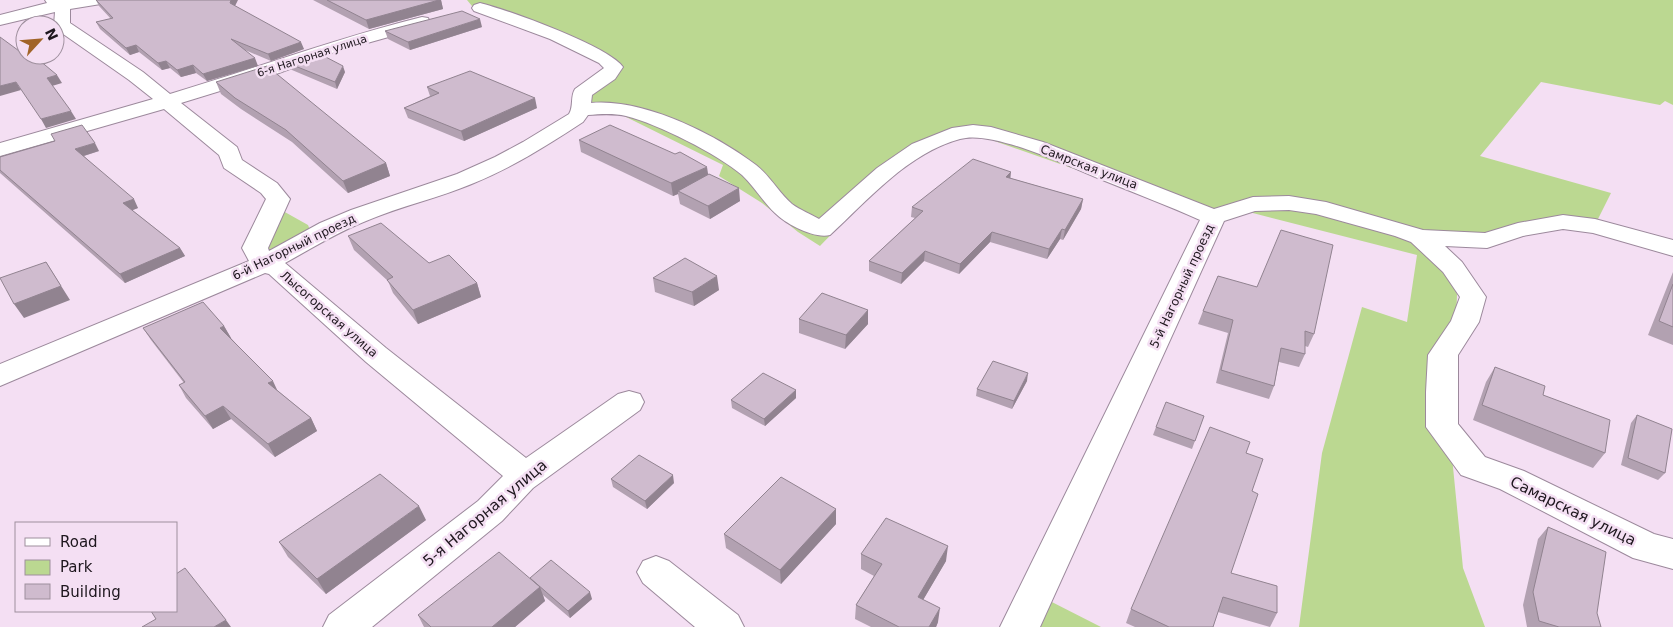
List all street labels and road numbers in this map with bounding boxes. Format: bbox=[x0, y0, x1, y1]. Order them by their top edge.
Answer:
street label: 6-я Нагорная улица bbox=[256, 32, 368, 80]
street label: Самрская улица bbox=[1039, 142, 1139, 192]
street label: 6-й Нагорный проезд bbox=[230, 211, 358, 283]
street label: 5-й Нагорный проезд bbox=[1147, 222, 1217, 350]
street label: Лысогорская улица bbox=[278, 268, 380, 360]
street label: 5-я Нагорная улица bbox=[419, 456, 551, 570]
street label: Самарская улица bbox=[1507, 473, 1639, 549]

